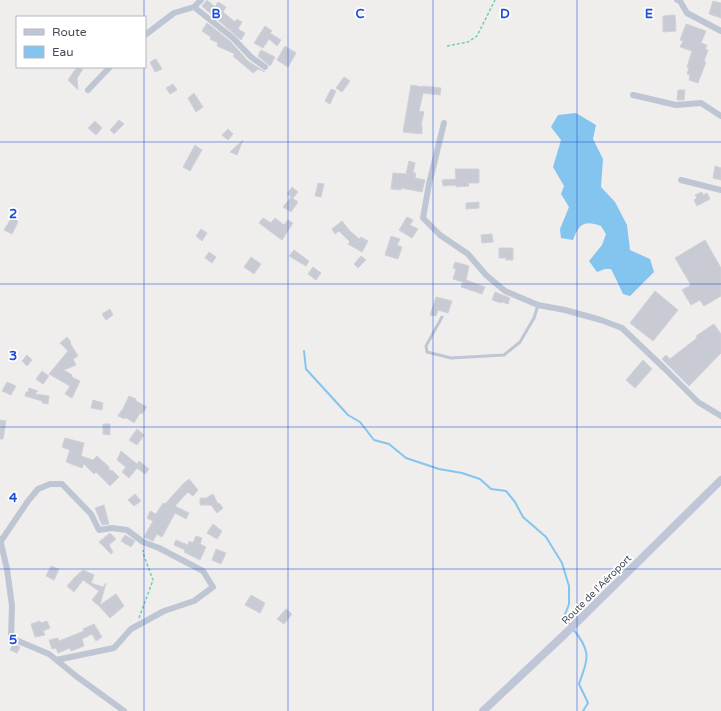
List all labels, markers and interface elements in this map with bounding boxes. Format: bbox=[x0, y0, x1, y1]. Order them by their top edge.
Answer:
text: B bbox=[211, 6, 221, 22]
text: C bbox=[355, 6, 365, 22]
text: D bbox=[500, 6, 510, 22]
text: E bbox=[645, 6, 653, 22]
legend bbox=[16, 16, 146, 68]
text: Route bbox=[52, 25, 87, 39]
text: Eau bbox=[52, 45, 74, 59]
text: 2 bbox=[9, 206, 17, 222]
text: 3 bbox=[9, 348, 17, 364]
text: 4 bbox=[9, 490, 18, 506]
street label: Route de l'Aéroport bbox=[559, 552, 634, 627]
text: 5 bbox=[9, 632, 17, 648]

